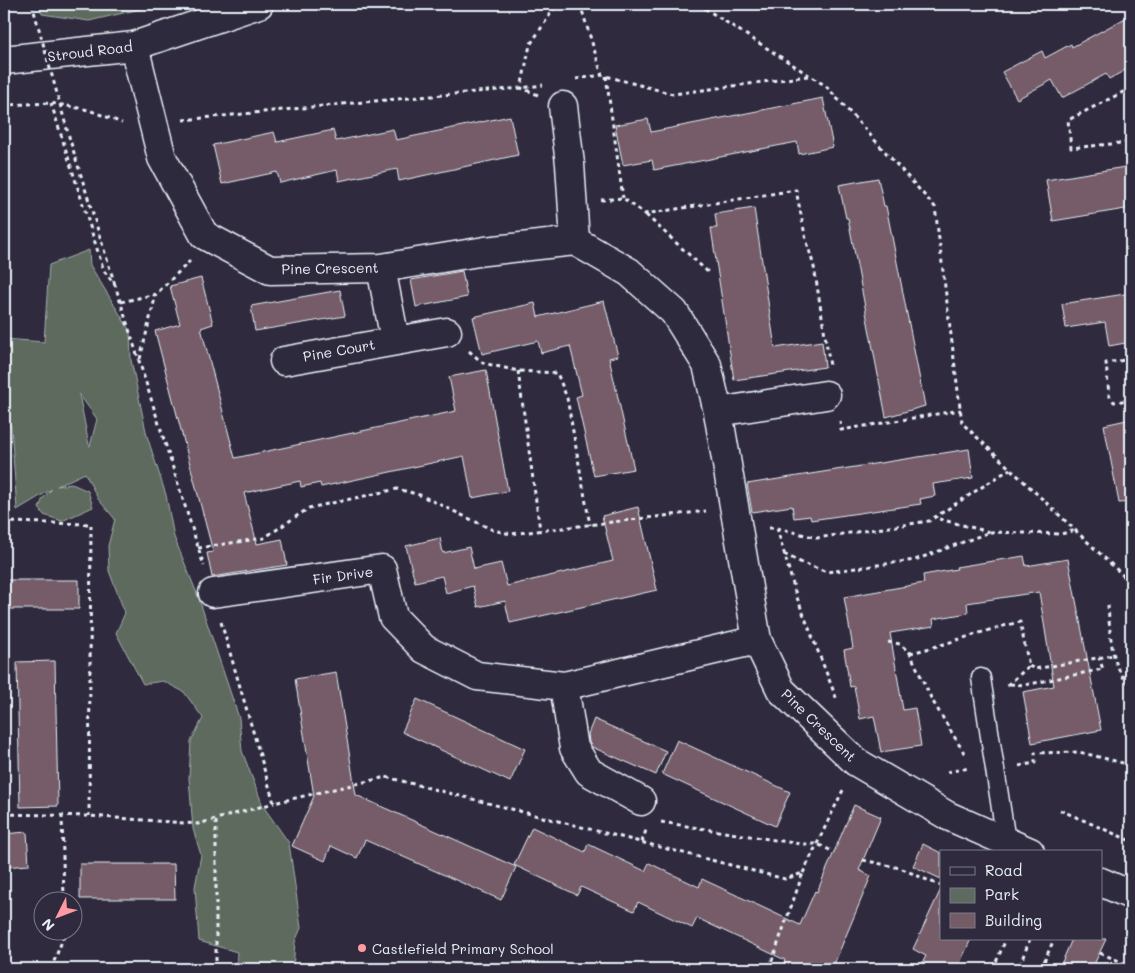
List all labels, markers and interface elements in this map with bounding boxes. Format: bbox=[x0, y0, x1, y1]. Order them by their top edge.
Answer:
street label: Stroud Road bbox=[47, 36, 134, 66]
street label: Pine Crescent bbox=[281, 258, 379, 278]
street label: Pine Court bbox=[301, 334, 377, 366]
street label: Fir Drive bbox=[312, 561, 374, 589]
street label: Pine Crescent bbox=[777, 684, 861, 766]
legend bbox=[940, 850, 1102, 940]
text: Road bbox=[985, 860, 1022, 880]
text: Park bbox=[985, 884, 1019, 904]
north arrow bbox=[32, 890, 82, 940]
text: Building bbox=[985, 910, 1042, 930]
text: N bbox=[37, 915, 59, 935]
place label: Castlefield Primary School bbox=[372, 939, 554, 958]
marker: Castlefield Primary School bbox=[356, 942, 368, 954]

